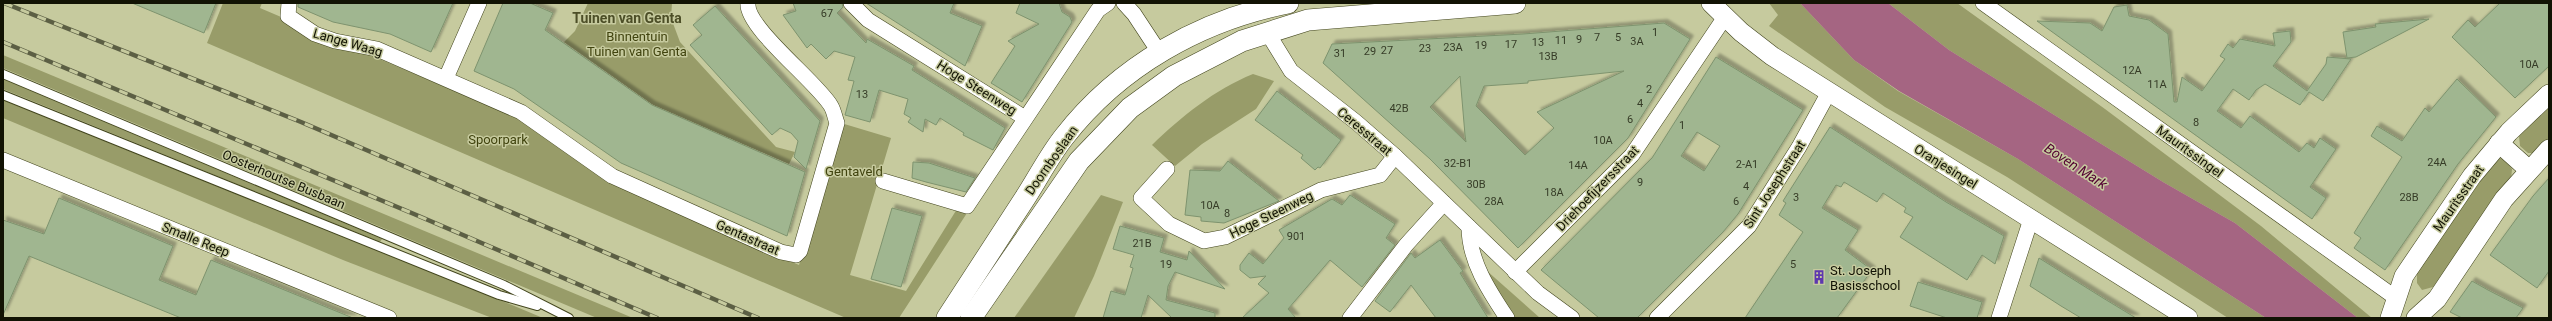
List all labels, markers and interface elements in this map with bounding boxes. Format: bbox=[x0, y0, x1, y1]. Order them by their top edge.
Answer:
house number: 67 bbox=[821, 7, 833, 20]
district label: Tuinen van Genta bbox=[572, 10, 682, 26]
street label: Lange Waag bbox=[311, 25, 384, 60]
house number: 1 bbox=[1652, 26, 1658, 39]
park label: Binnentuin Tuinen van Genta bbox=[587, 29, 687, 59]
house number: 7 bbox=[1594, 31, 1600, 44]
house number: 5 bbox=[1615, 31, 1621, 44]
house number: 9 bbox=[1576, 33, 1582, 46]
house number: 11 bbox=[1555, 34, 1567, 47]
house number: 3A bbox=[1630, 35, 1645, 48]
house number: 13 bbox=[1532, 36, 1544, 49]
house number: 17 bbox=[1505, 38, 1517, 51]
house number: 19 bbox=[1475, 39, 1487, 52]
house number: 23A bbox=[1443, 41, 1464, 54]
house number: 23 bbox=[1419, 42, 1431, 55]
house number: 27 bbox=[1381, 44, 1393, 57]
house number: 29 bbox=[1364, 45, 1376, 58]
house number: 31 bbox=[1334, 47, 1346, 60]
house number: 13B bbox=[1538, 50, 1558, 63]
street label: Hoge Steenweg bbox=[934, 57, 1019, 118]
house number: 10A bbox=[2519, 58, 2540, 71]
house number: 12A bbox=[2122, 64, 2143, 77]
house number: 11A bbox=[2147, 78, 2168, 91]
house number: 2 bbox=[1646, 83, 1652, 96]
house number: 13 bbox=[856, 88, 868, 101]
house number: 4 bbox=[1637, 97, 1643, 110]
house number: 42B bbox=[1389, 102, 1409, 115]
street label: Ceresstraat bbox=[1334, 104, 1395, 159]
house number: 6 bbox=[1627, 113, 1633, 126]
house number: 8 bbox=[2193, 116, 2199, 129]
house number: 1 bbox=[1679, 119, 1685, 132]
street label: Mauritssingel bbox=[2154, 122, 2226, 181]
street label: Doornboslaan bbox=[1022, 123, 1081, 198]
park label: Spoorpark bbox=[468, 132, 528, 147]
house number: 10A bbox=[1593, 134, 1614, 147]
street label: Sint Josephstraat bbox=[1740, 138, 1808, 231]
water label: Boven Mark bbox=[2042, 140, 2111, 193]
street label: Oranjesingel bbox=[1911, 141, 1980, 192]
street label: Driehoefijzersstraat bbox=[1553, 143, 1642, 234]
street label: Oosterhoutse Busbaan bbox=[220, 147, 348, 212]
house number: 24A bbox=[2427, 156, 2448, 169]
house number: 32-B1 bbox=[1444, 157, 1472, 170]
house number: 2-A1 bbox=[1736, 158, 1758, 171]
house number: 14A bbox=[1568, 159, 1589, 172]
street label: Mauritsstraat bbox=[2430, 162, 2487, 234]
park label: Gentaveld bbox=[825, 164, 883, 179]
house number: 9 bbox=[1637, 176, 1643, 189]
house number: 30B bbox=[1466, 178, 1486, 191]
house number: 4 bbox=[1743, 180, 1749, 193]
house number: 18A bbox=[1544, 186, 1565, 199]
street label: Hoge Steenweg bbox=[1227, 188, 1315, 241]
house number: 3 bbox=[1793, 191, 1799, 204]
house number: 28B bbox=[2399, 191, 2419, 204]
house number: 28A bbox=[1484, 195, 1505, 208]
house number: 6 bbox=[1733, 195, 1739, 208]
house number: 10A bbox=[1200, 199, 1221, 212]
house number: 8 bbox=[1224, 207, 1230, 220]
street label: Gentastraat bbox=[714, 217, 782, 258]
street label: Smalle Reep bbox=[160, 219, 232, 260]
house number: 901 bbox=[1287, 230, 1305, 243]
house number: 21B bbox=[1132, 237, 1152, 250]
house number: 19 bbox=[1160, 258, 1172, 271]
house number: 5 bbox=[1790, 258, 1796, 271]
place label: St. Joseph Basisschool bbox=[1830, 263, 1900, 293]
building icon: St. Joseph Basisschool bbox=[1811, 269, 1827, 285]

